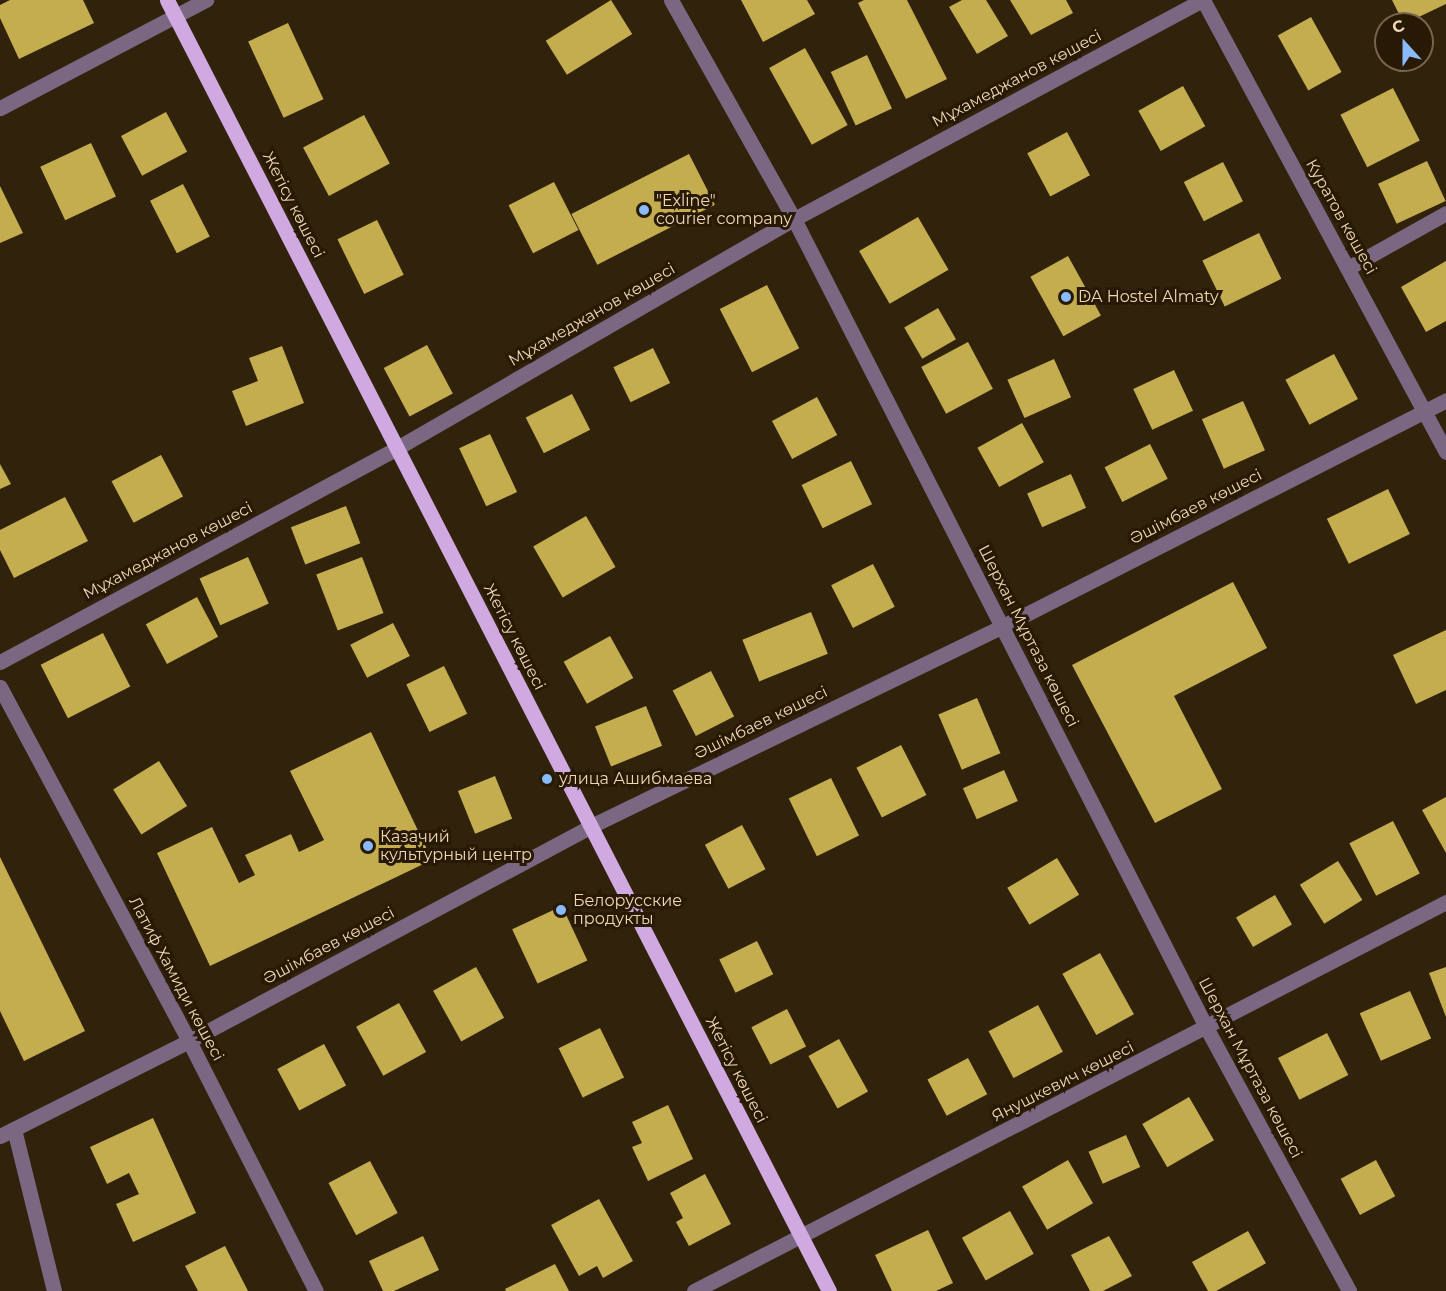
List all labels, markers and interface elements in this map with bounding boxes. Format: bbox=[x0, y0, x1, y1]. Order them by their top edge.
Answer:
north arrow bbox=[1374, 12, 1434, 72]
text: С bbox=[1389, 16, 1407, 38]
street label: Мұхамеджанов көшесі bbox=[929, 26, 1105, 132]
street label: Жетісу көшесі bbox=[258, 149, 328, 261]
street label: Куратов көшесі bbox=[1301, 156, 1381, 278]
place label: "Exline" courier company bbox=[656, 191, 792, 229]
marker: "Exline" courier company bbox=[637, 203, 651, 217]
street label: Мұхамеджанов көшесі bbox=[505, 259, 679, 371]
place label: DA Hostel Almaty bbox=[1078, 287, 1219, 307]
marker: DA Hostel Almaty bbox=[1059, 290, 1073, 304]
street label: Әшімбаев көшесі bbox=[1127, 465, 1265, 549]
street label: Мұхамеджанов көшесі bbox=[80, 498, 256, 604]
street label: Шерхан Мұртаза көшесі bbox=[974, 542, 1082, 730]
street label: Жетісу көшесі bbox=[479, 581, 549, 693]
street label: Әшімбаев көшесі bbox=[691, 682, 831, 764]
place label: улица Ашибмаева bbox=[559, 769, 712, 789]
marker: улица Ашибмаева bbox=[540, 772, 554, 786]
place label: Казачий культурный центр bbox=[380, 827, 532, 865]
marker: Казачий культурный центр bbox=[361, 839, 375, 853]
place label: Белорусские продукты bbox=[573, 891, 682, 929]
street label: Латиф Хамиди көшесі bbox=[125, 894, 227, 1064]
street label: Әшімбаев көшесі bbox=[260, 903, 398, 989]
marker: Белорусские продукты bbox=[554, 903, 568, 917]
street label: Шерхан Мұртаза көшесі bbox=[1194, 974, 1306, 1162]
street label: Жетісу көшесі bbox=[701, 1014, 771, 1126]
street label: Янушкевич көшесі bbox=[989, 1038, 1137, 1126]

